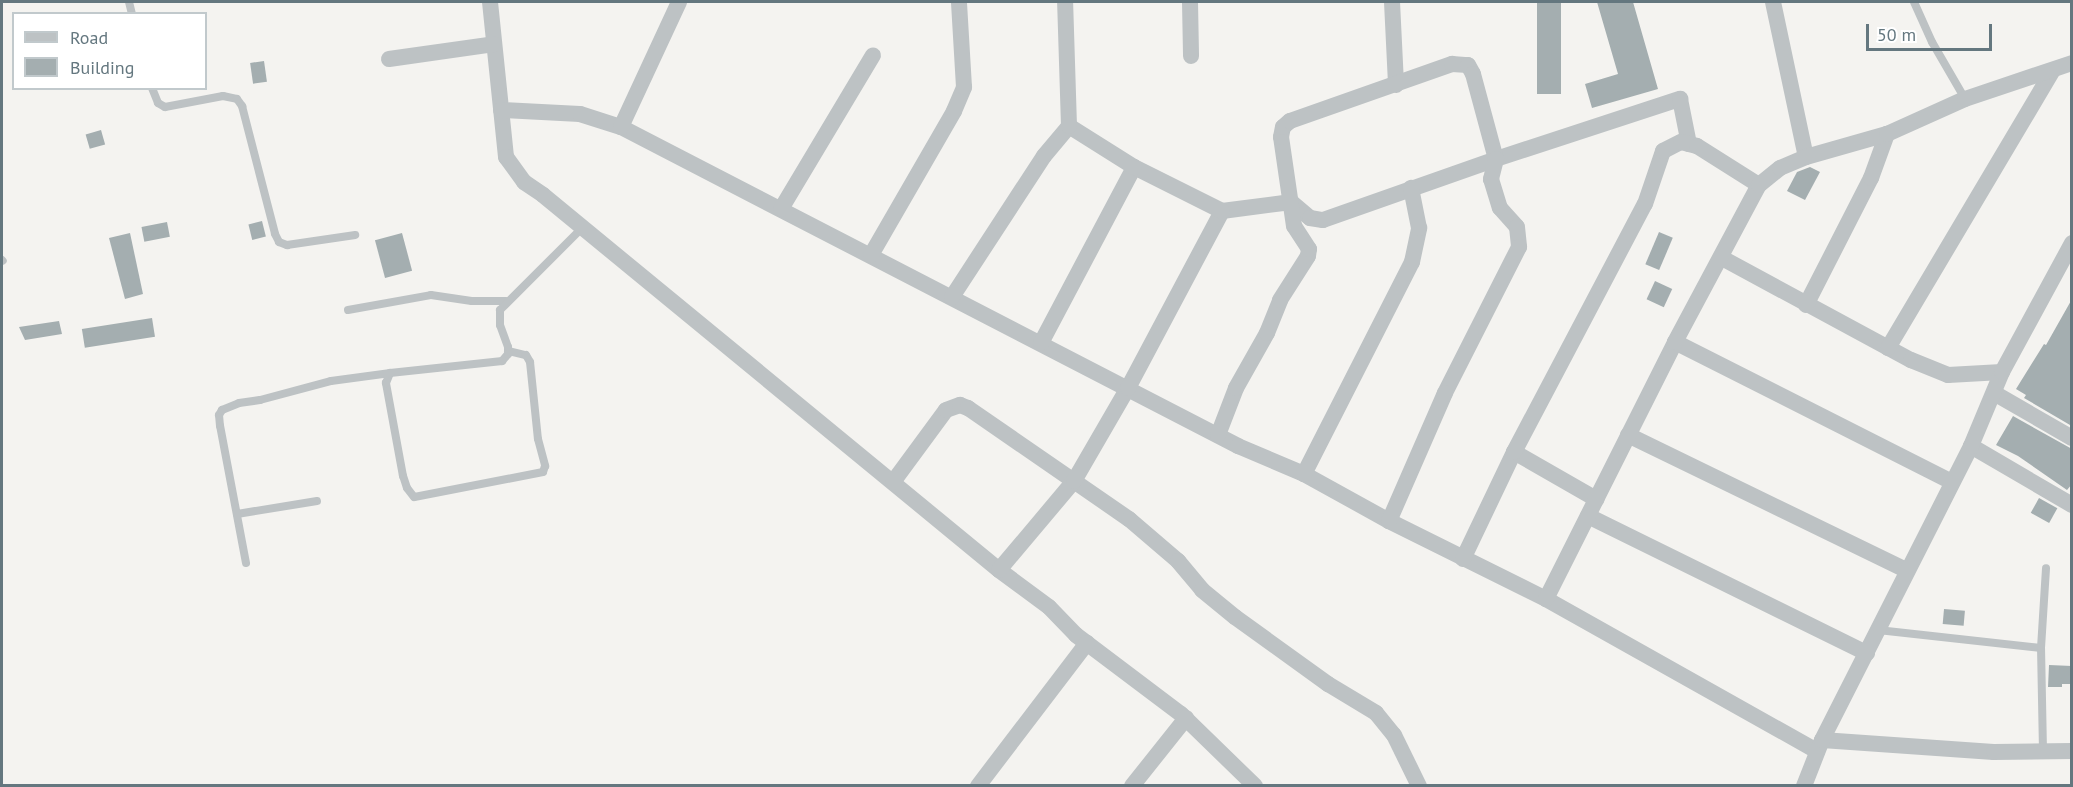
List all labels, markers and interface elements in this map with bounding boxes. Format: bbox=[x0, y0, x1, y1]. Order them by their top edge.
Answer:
legend bbox=[12, 12, 207, 90]
scale bar bbox=[1869, 12, 1995, 50]
text: 50 m bbox=[1877, 23, 1916, 46]
text: Road bbox=[70, 26, 108, 49]
text: Building bbox=[70, 56, 134, 79]

